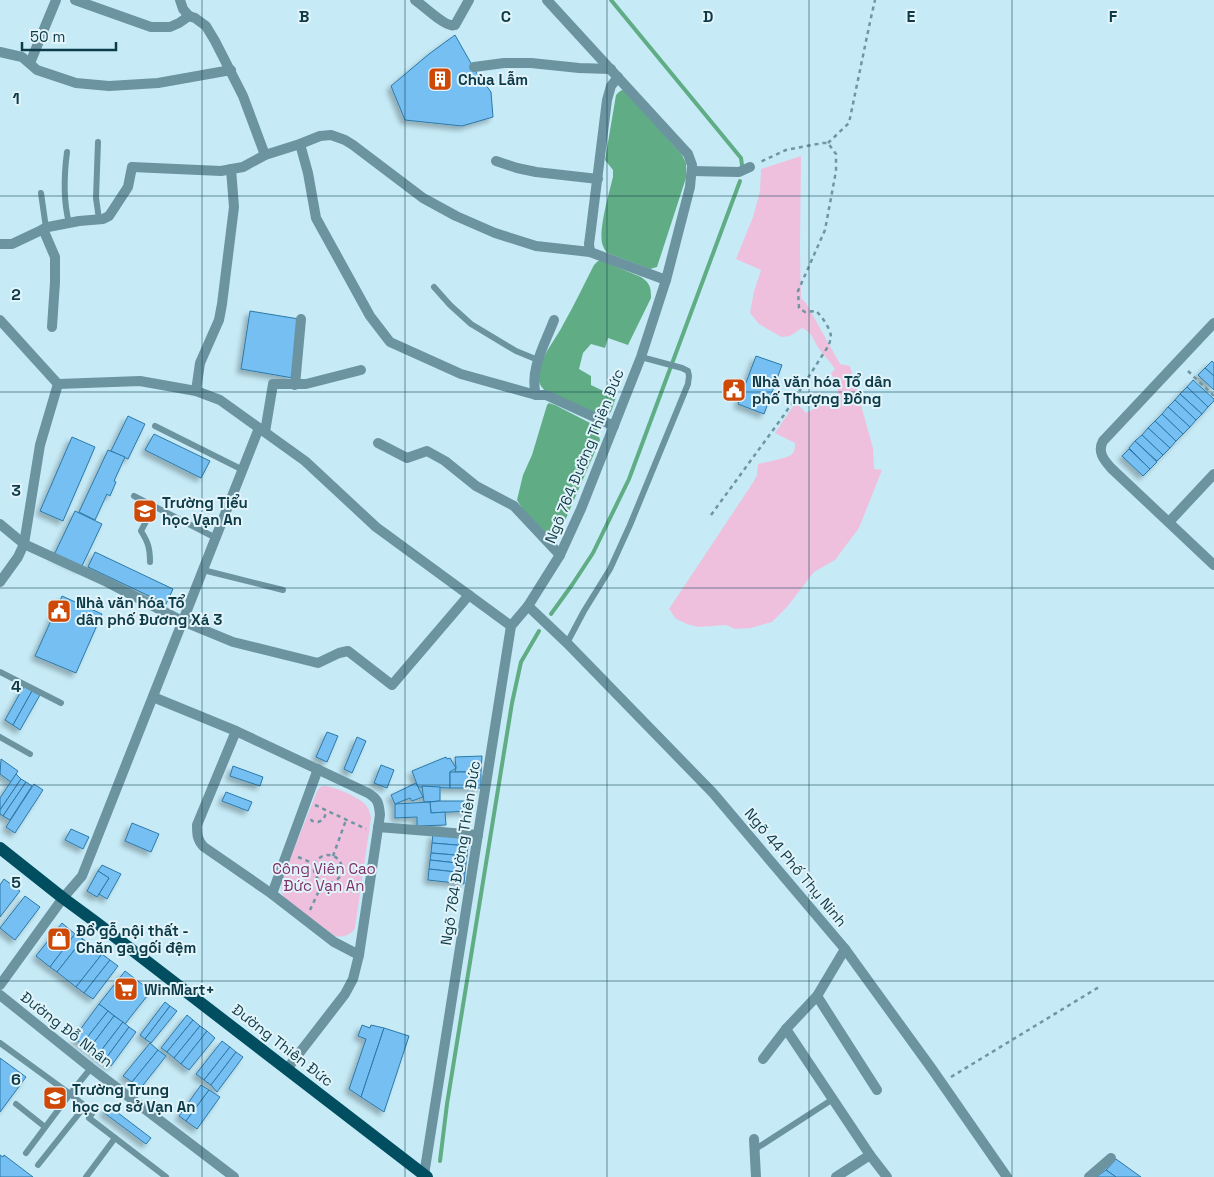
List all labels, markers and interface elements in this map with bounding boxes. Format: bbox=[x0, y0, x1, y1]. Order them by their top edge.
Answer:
text: B bbox=[299, 6, 309, 27]
text: C bbox=[501, 6, 511, 27]
text: D bbox=[703, 6, 713, 27]
text: E bbox=[907, 6, 916, 27]
text: F bbox=[1109, 6, 1118, 27]
scale bar bbox=[22, 20, 116, 52]
text: 50 m bbox=[30, 27, 65, 46]
building icon: Chùa Lẫm bbox=[427, 66, 453, 92]
place label: Chùa Lẫm bbox=[458, 70, 528, 89]
text: 1 bbox=[12, 88, 20, 109]
text: 2 bbox=[11, 284, 21, 305]
street label: Ngõ 764 Đường Thiên Đức bbox=[540, 366, 628, 546]
place label: Nhà văn hóa Tổ dân phố Thượng Đồng bbox=[752, 372, 892, 408]
public building icon: Nhà văn hóa Tổ dân phố Thượng Đồng bbox=[721, 377, 747, 403]
text: 3 bbox=[11, 480, 21, 501]
place label: Trường Tiểu học Vạn An bbox=[162, 493, 248, 529]
school or university icon: Trường Tiểu học Vạn An bbox=[132, 498, 158, 524]
place label: Nhà văn hóa Tổ dân phố Đương Xá 3 bbox=[76, 593, 222, 629]
public building icon: Nhà văn hóa Tổ dân phố Đương Xá 3 bbox=[46, 598, 72, 624]
text: 4 bbox=[11, 676, 21, 697]
street label: Ngõ 764 Đường Thiên Đức bbox=[436, 759, 484, 947]
street label: Ngõ 44 Phố Thụ Ninh bbox=[741, 804, 851, 930]
park label: Công Viên Cao Đức Vạn An bbox=[272, 859, 376, 895]
text: 5 bbox=[11, 872, 21, 893]
place label: Đồ gỗ nội thất - Chăn ga gối đệm bbox=[76, 921, 196, 957]
shop icon: Đồ gỗ nội thất - Chăn ga gối đệm bbox=[46, 926, 72, 952]
supermarket icon: WinMart+ bbox=[113, 976, 139, 1002]
place label: WinMart+ bbox=[144, 980, 215, 999]
street label: Đường Đỗ Nhân bbox=[17, 987, 117, 1071]
street label: Đường Thiên Đức bbox=[229, 1000, 337, 1090]
text: 6 bbox=[11, 1069, 21, 1090]
place label: Trường Trung học cơ sở Vạn An bbox=[72, 1080, 195, 1116]
school or university icon: Trường Trung học cơ sở Vạn An bbox=[42, 1085, 68, 1111]

